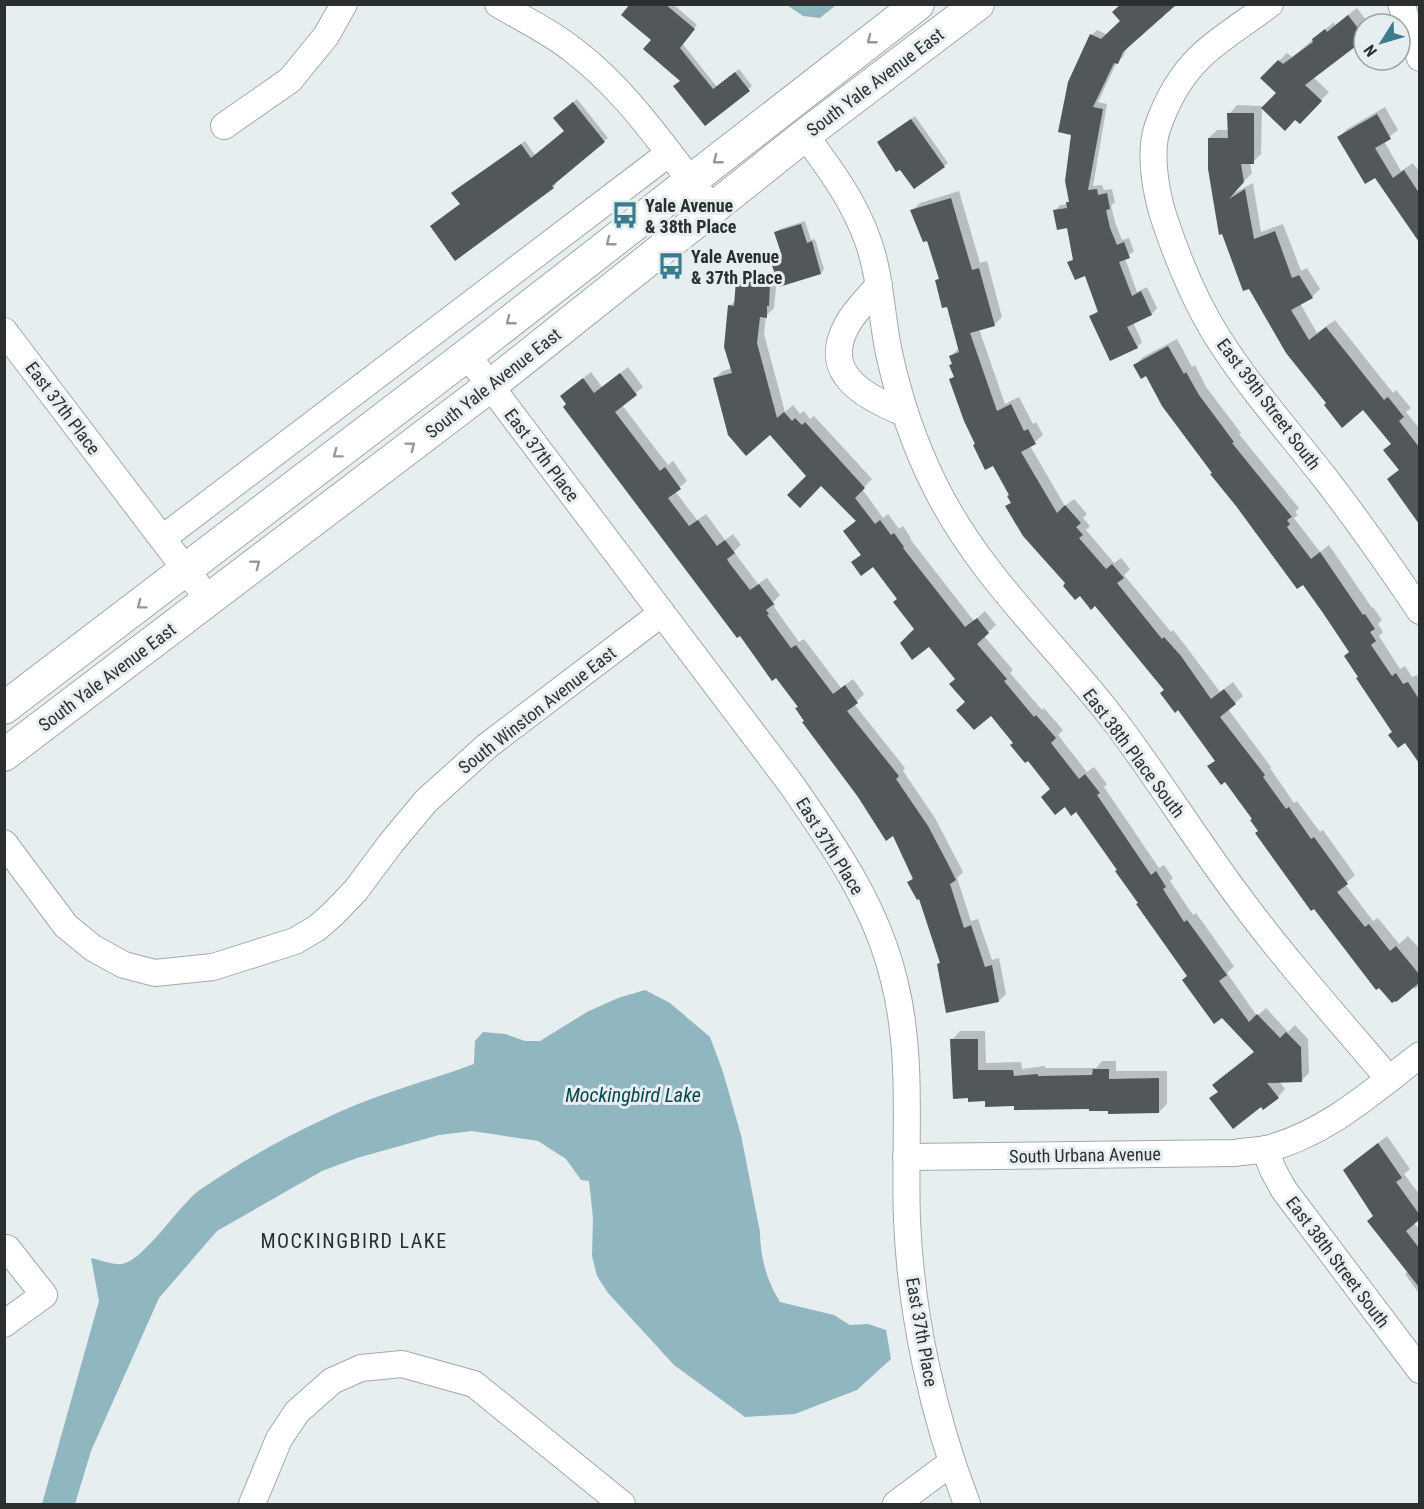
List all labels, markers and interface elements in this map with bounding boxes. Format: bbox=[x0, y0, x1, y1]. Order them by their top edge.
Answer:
north arrow bbox=[1352, 12, 1412, 72]
street label: South Yale Avenue East bbox=[802, 24, 948, 140]
one-way arrow bbox=[866, 33, 877, 44]
text: N bbox=[1360, 41, 1381, 60]
one-way arrow bbox=[712, 152, 723, 163]
place label: Yale Avenue & 38th Place bbox=[645, 195, 737, 237]
bus stop icon: Yale Avenue & 38th Place bbox=[610, 200, 640, 230]
one-way arrow bbox=[606, 235, 617, 246]
place label: Yale Avenue & 37th Place bbox=[691, 246, 783, 288]
bus stop icon: Yale Avenue & 37th Place bbox=[656, 251, 686, 281]
one-way arrow bbox=[505, 314, 516, 325]
street label: South Yale Avenue East bbox=[421, 324, 565, 442]
street label: East 39th Street South bbox=[1213, 334, 1325, 474]
street label: East 37th Place bbox=[21, 358, 105, 458]
street label: East 37th Place bbox=[500, 405, 584, 505]
one-way arrow bbox=[404, 443, 415, 454]
one-way arrow bbox=[333, 447, 344, 458]
one-way arrow bbox=[249, 561, 260, 572]
one-way arrow bbox=[136, 597, 147, 608]
street label: South Yale Avenue East bbox=[34, 619, 180, 735]
street label: South Winston Avenue East bbox=[454, 642, 620, 778]
street label: East 38th Place South bbox=[1079, 684, 1189, 822]
street label: East 37th Place bbox=[792, 794, 868, 898]
water label: Mockingbird Lake bbox=[565, 1083, 701, 1107]
street label: South Urbana Avenue bbox=[1009, 1143, 1161, 1167]
street label: East 38th Street South bbox=[1282, 1192, 1394, 1332]
district label: MOCKINGBIRD LAKE bbox=[260, 1229, 448, 1253]
street label: East 37th Place bbox=[902, 1276, 942, 1388]

